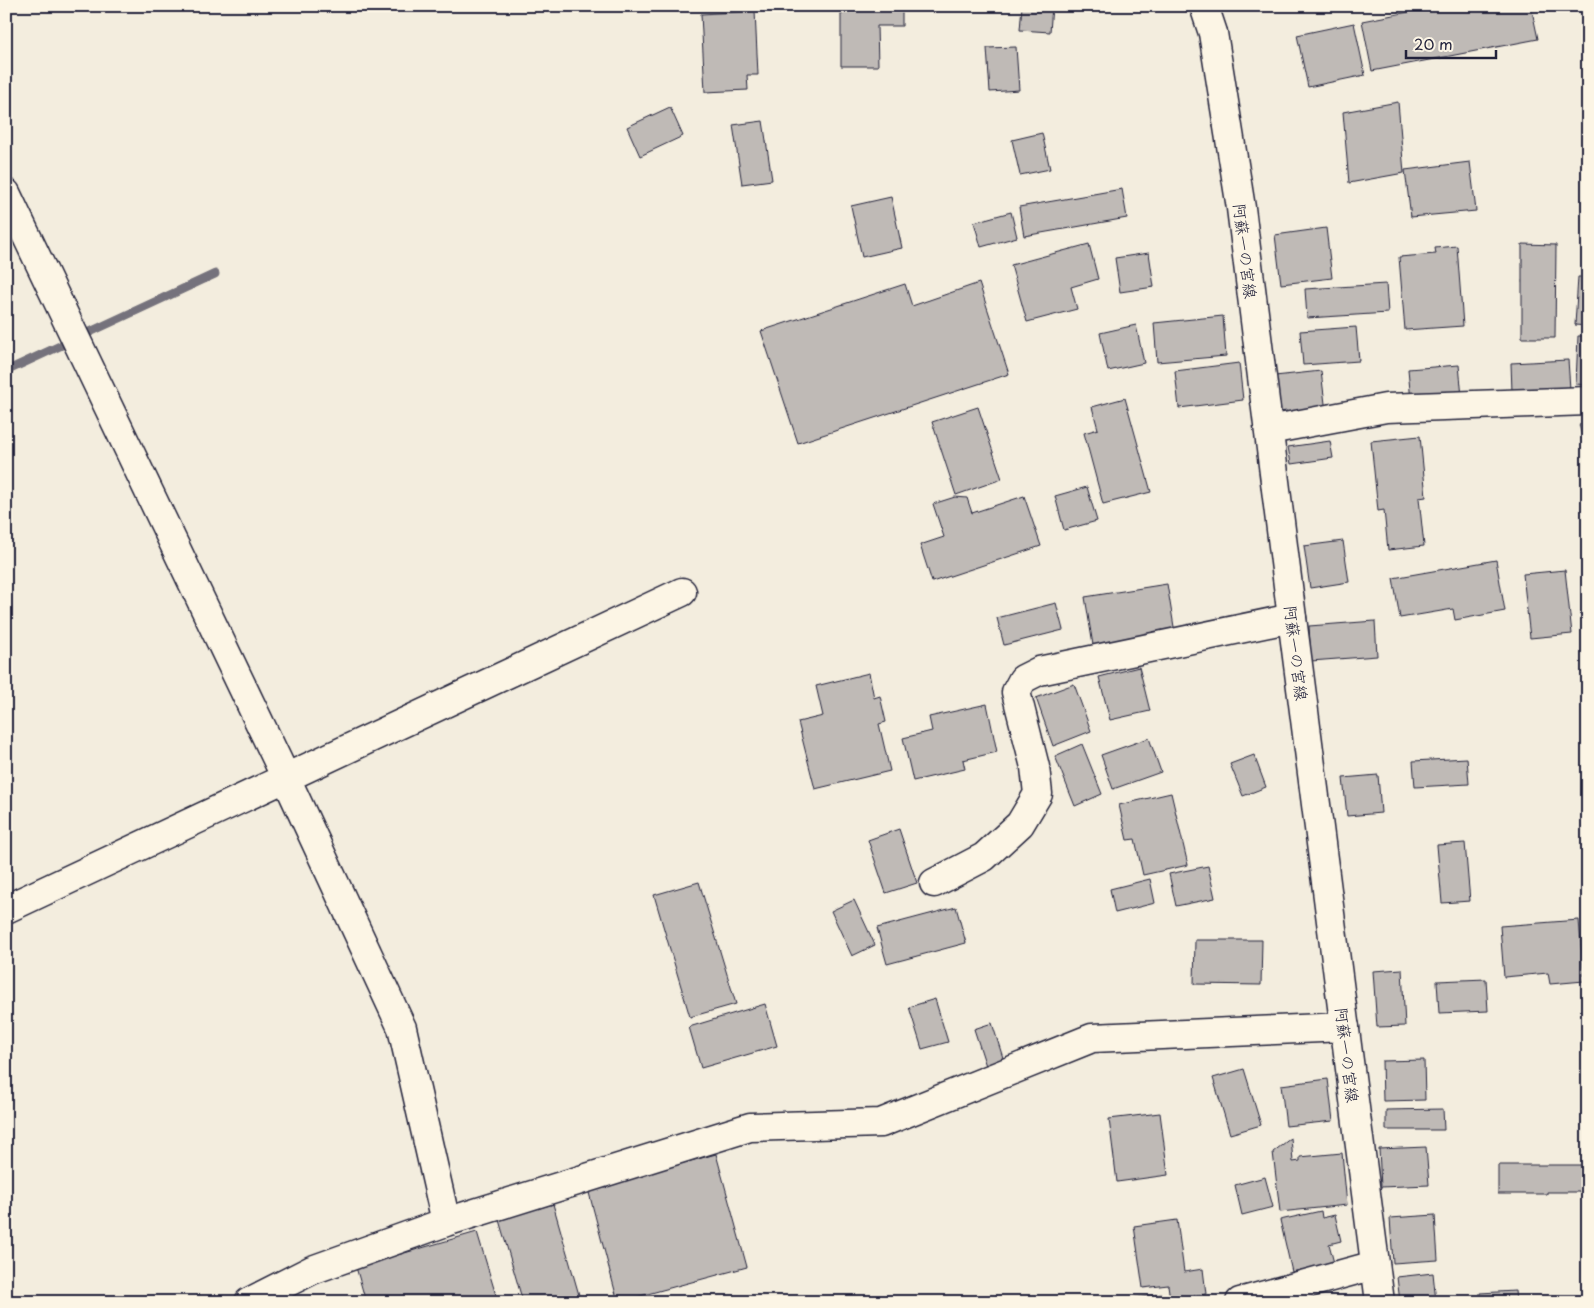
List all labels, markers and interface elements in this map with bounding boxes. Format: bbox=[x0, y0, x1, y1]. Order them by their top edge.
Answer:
scale bar bbox=[1406, 28, 1496, 60]
text: 20 m bbox=[1414, 32, 1453, 55]
street label: 阿蘇一の宮線 bbox=[1228, 202, 1264, 300]
street label: 阿蘇一の宮線 bbox=[1279, 604, 1315, 702]
street label: 阿蘇一の宮線 bbox=[1330, 1006, 1366, 1104]

